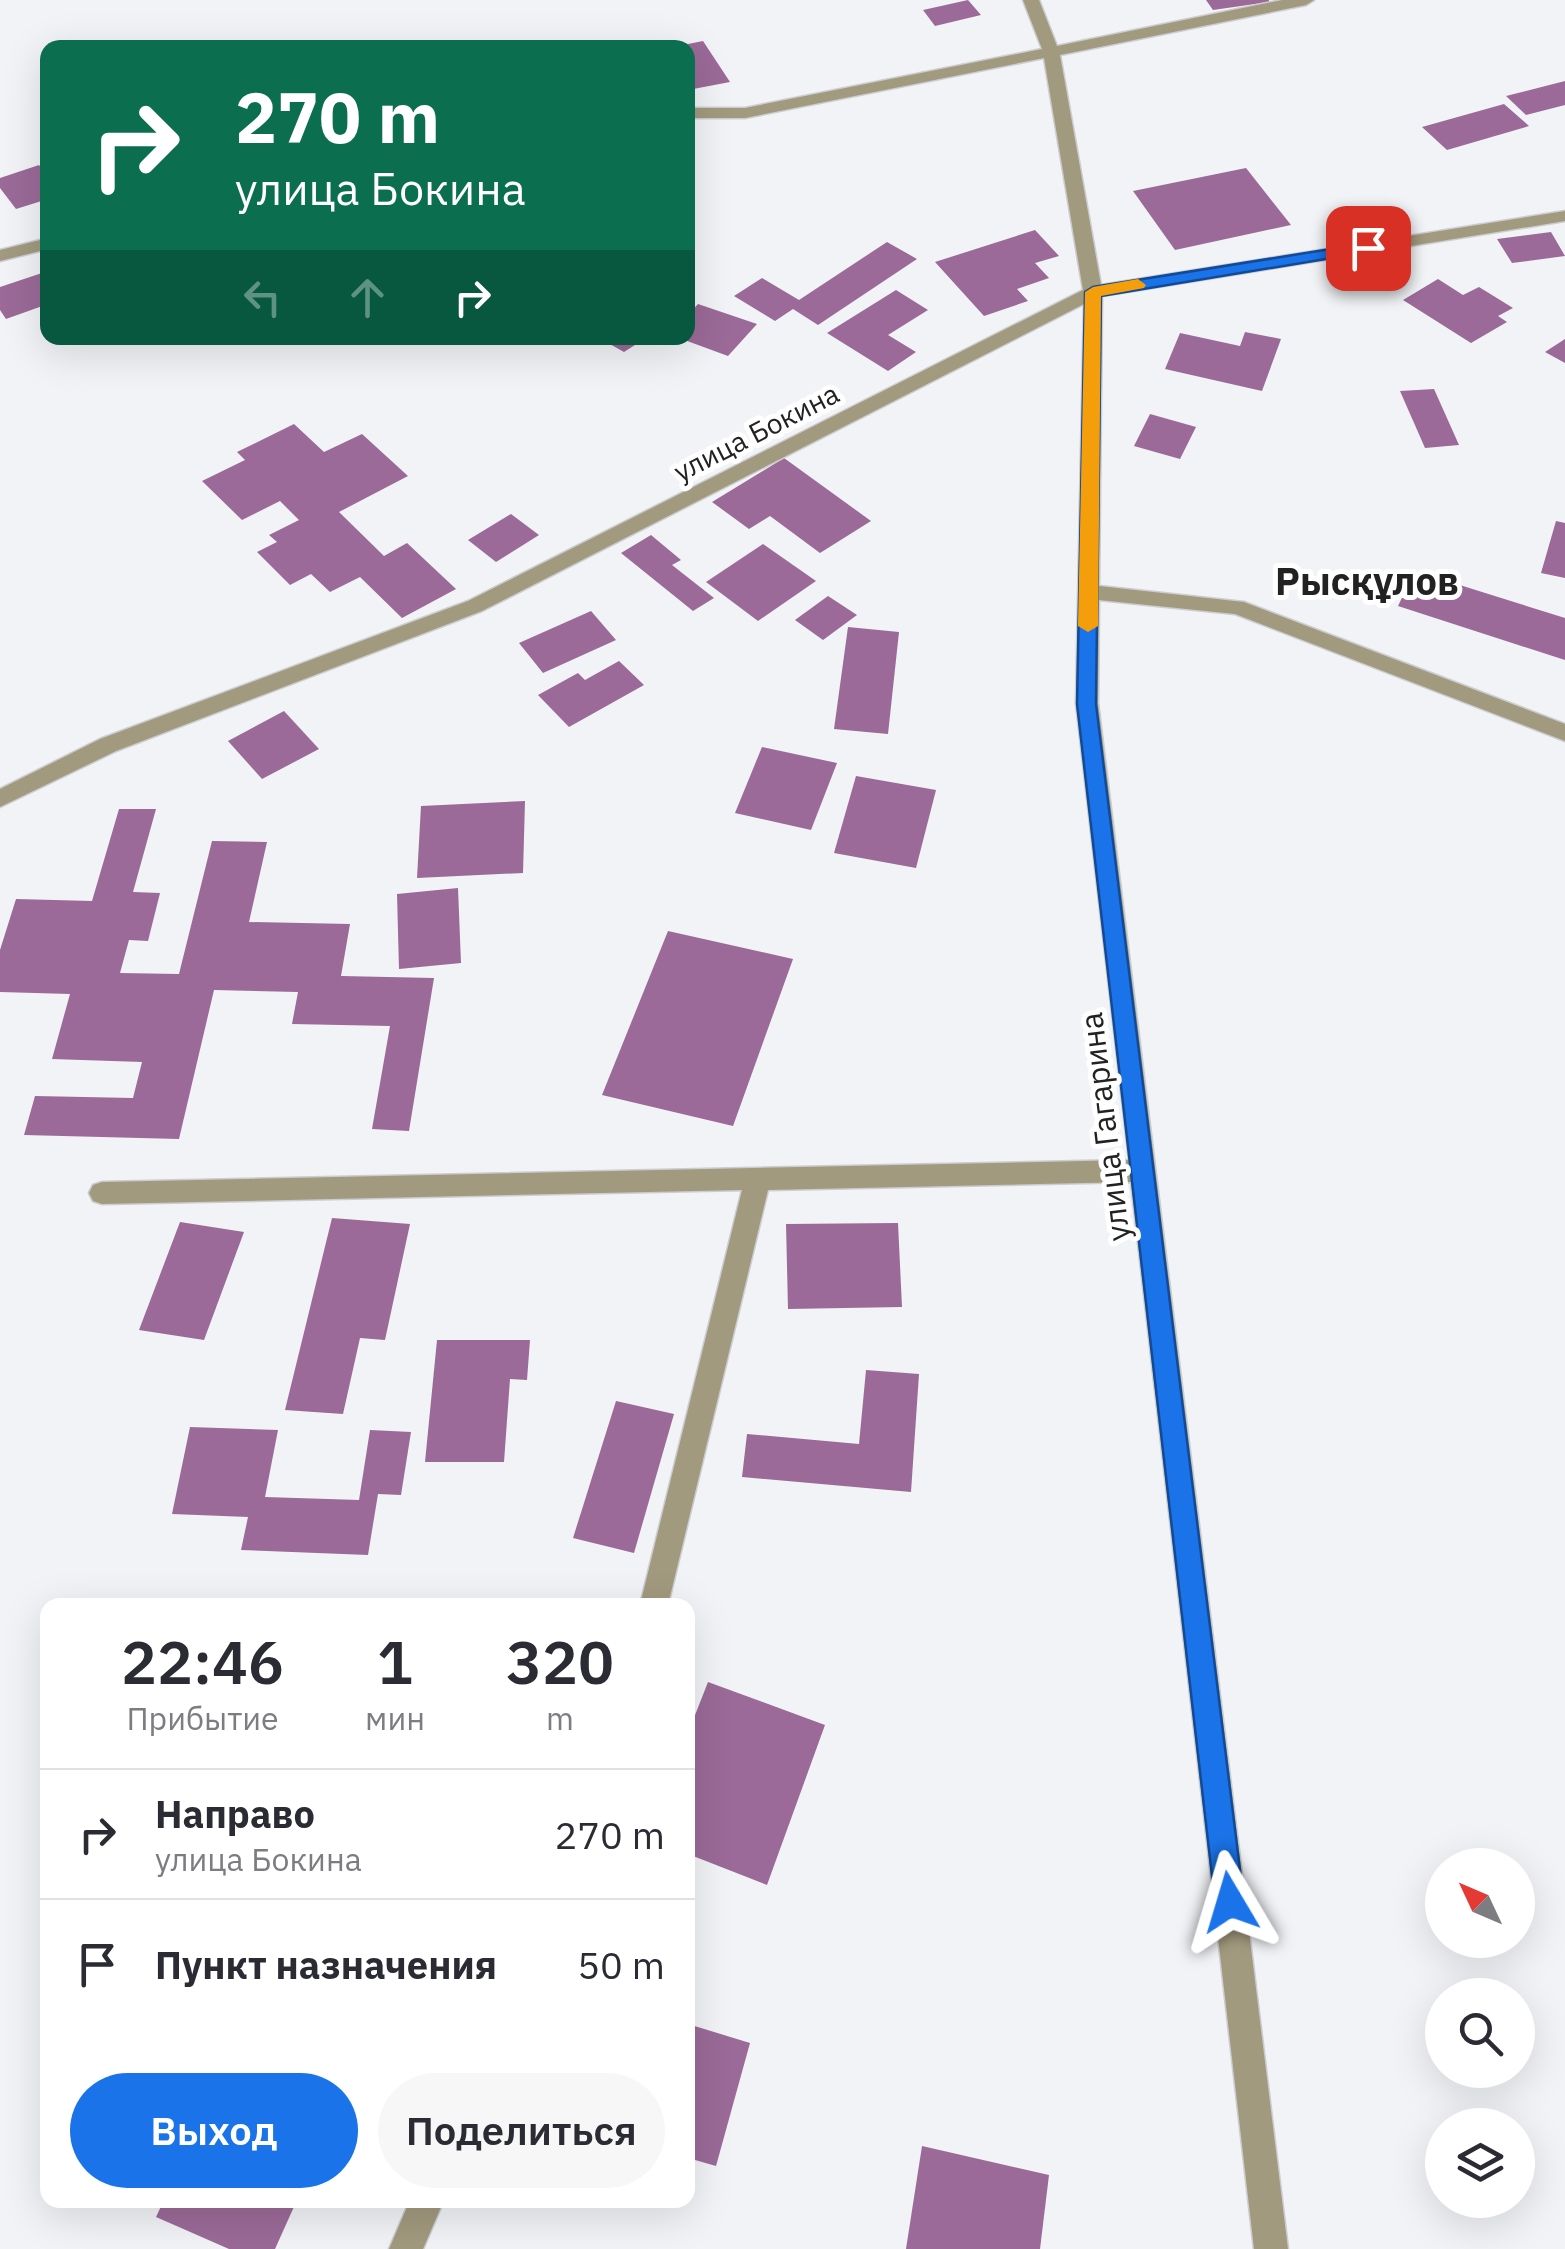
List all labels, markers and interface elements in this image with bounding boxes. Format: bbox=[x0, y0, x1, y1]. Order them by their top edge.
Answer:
text: 270 m bbox=[235, 71, 440, 162]
icon: right bbox=[70, 80, 200, 210]
text: улица Бокина bbox=[235, 159, 526, 217]
pin bbox=[1326, 206, 1411, 291]
icon: arrive bbox=[1341, 221, 1396, 276]
icon: left bbox=[235, 270, 290, 325]
icon: ahead bbox=[340, 270, 395, 325]
icon: right bbox=[445, 270, 500, 325]
street label: улица Бокина bbox=[667, 374, 845, 490]
district label: Рысқұлов bbox=[1275, 556, 1459, 605]
street label: улица Гагарина bbox=[1069, 1010, 1139, 1244]
text: 22:46 bbox=[121, 1622, 284, 1701]
text: 1 bbox=[377, 1622, 413, 1701]
text: 320 bbox=[506, 1622, 614, 1701]
text: Прибытие bbox=[126, 1697, 279, 1739]
text: мин bbox=[365, 1697, 425, 1739]
text: m bbox=[546, 1697, 574, 1739]
text: Направо bbox=[155, 1789, 315, 1838]
icon: right bbox=[70, 1807, 125, 1862]
text: 270 m bbox=[554, 1810, 665, 1859]
text: улица Бокина bbox=[155, 1838, 362, 1880]
north arrow bbox=[1425, 1848, 1535, 1958]
map controls bbox=[1425, 1848, 1535, 2218]
position arrow bbox=[1178, 1850, 1282, 1954]
icon: arrive bbox=[70, 1937, 125, 1992]
text: Пункт назначения bbox=[155, 1940, 497, 1989]
text: 50 m bbox=[577, 1940, 665, 1989]
button: search bbox=[1425, 1978, 1535, 2088]
button: Выход bbox=[70, 2073, 358, 2188]
button: Поделиться bbox=[378, 2073, 665, 2188]
button: layers bbox=[1425, 2108, 1535, 2218]

